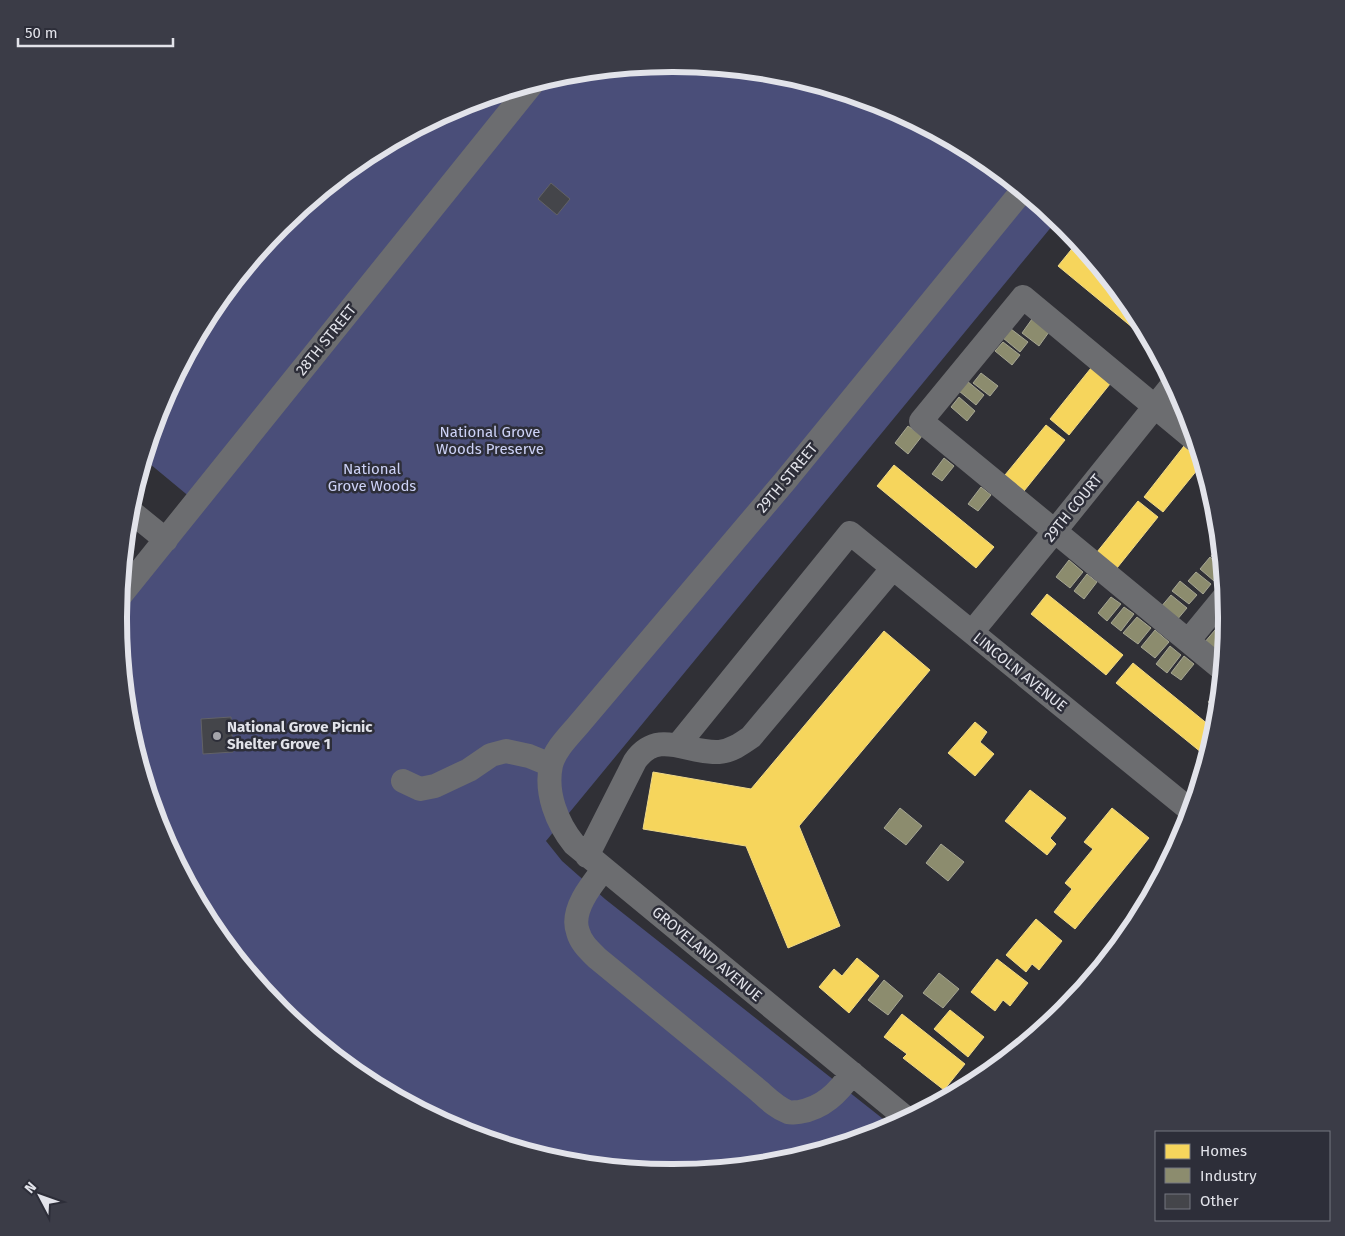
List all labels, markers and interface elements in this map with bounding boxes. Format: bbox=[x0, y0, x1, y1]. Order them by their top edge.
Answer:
scale bar bbox=[18, 15, 172, 47]
text: 50 m bbox=[25, 24, 58, 42]
street label: 28TH STREET bbox=[292, 301, 360, 379]
park label: National Grove Woods Preserve bbox=[436, 423, 544, 458]
street label: 29TH STREET bbox=[753, 439, 821, 516]
park label: National Grove Woods bbox=[328, 460, 416, 495]
street label: 29TH COURT bbox=[1040, 470, 1106, 545]
street label: LINCOLN AVENUE bbox=[970, 629, 1070, 715]
place label: National Grove Picnic Shelter Grove 1 bbox=[227, 718, 373, 753]
marker: National Grove Picnic Shelter Grove 1 bbox=[211, 730, 223, 742]
street label: GROVELAND AVENUE bbox=[648, 903, 766, 1005]
legend bbox=[1155, 1131, 1330, 1221]
text: Homes bbox=[1200, 1142, 1247, 1160]
text: Industry bbox=[1200, 1167, 1257, 1185]
north arrow bbox=[15, 1171, 65, 1221]
text: N bbox=[21, 1179, 40, 1197]
text: Other bbox=[1200, 1192, 1239, 1210]

